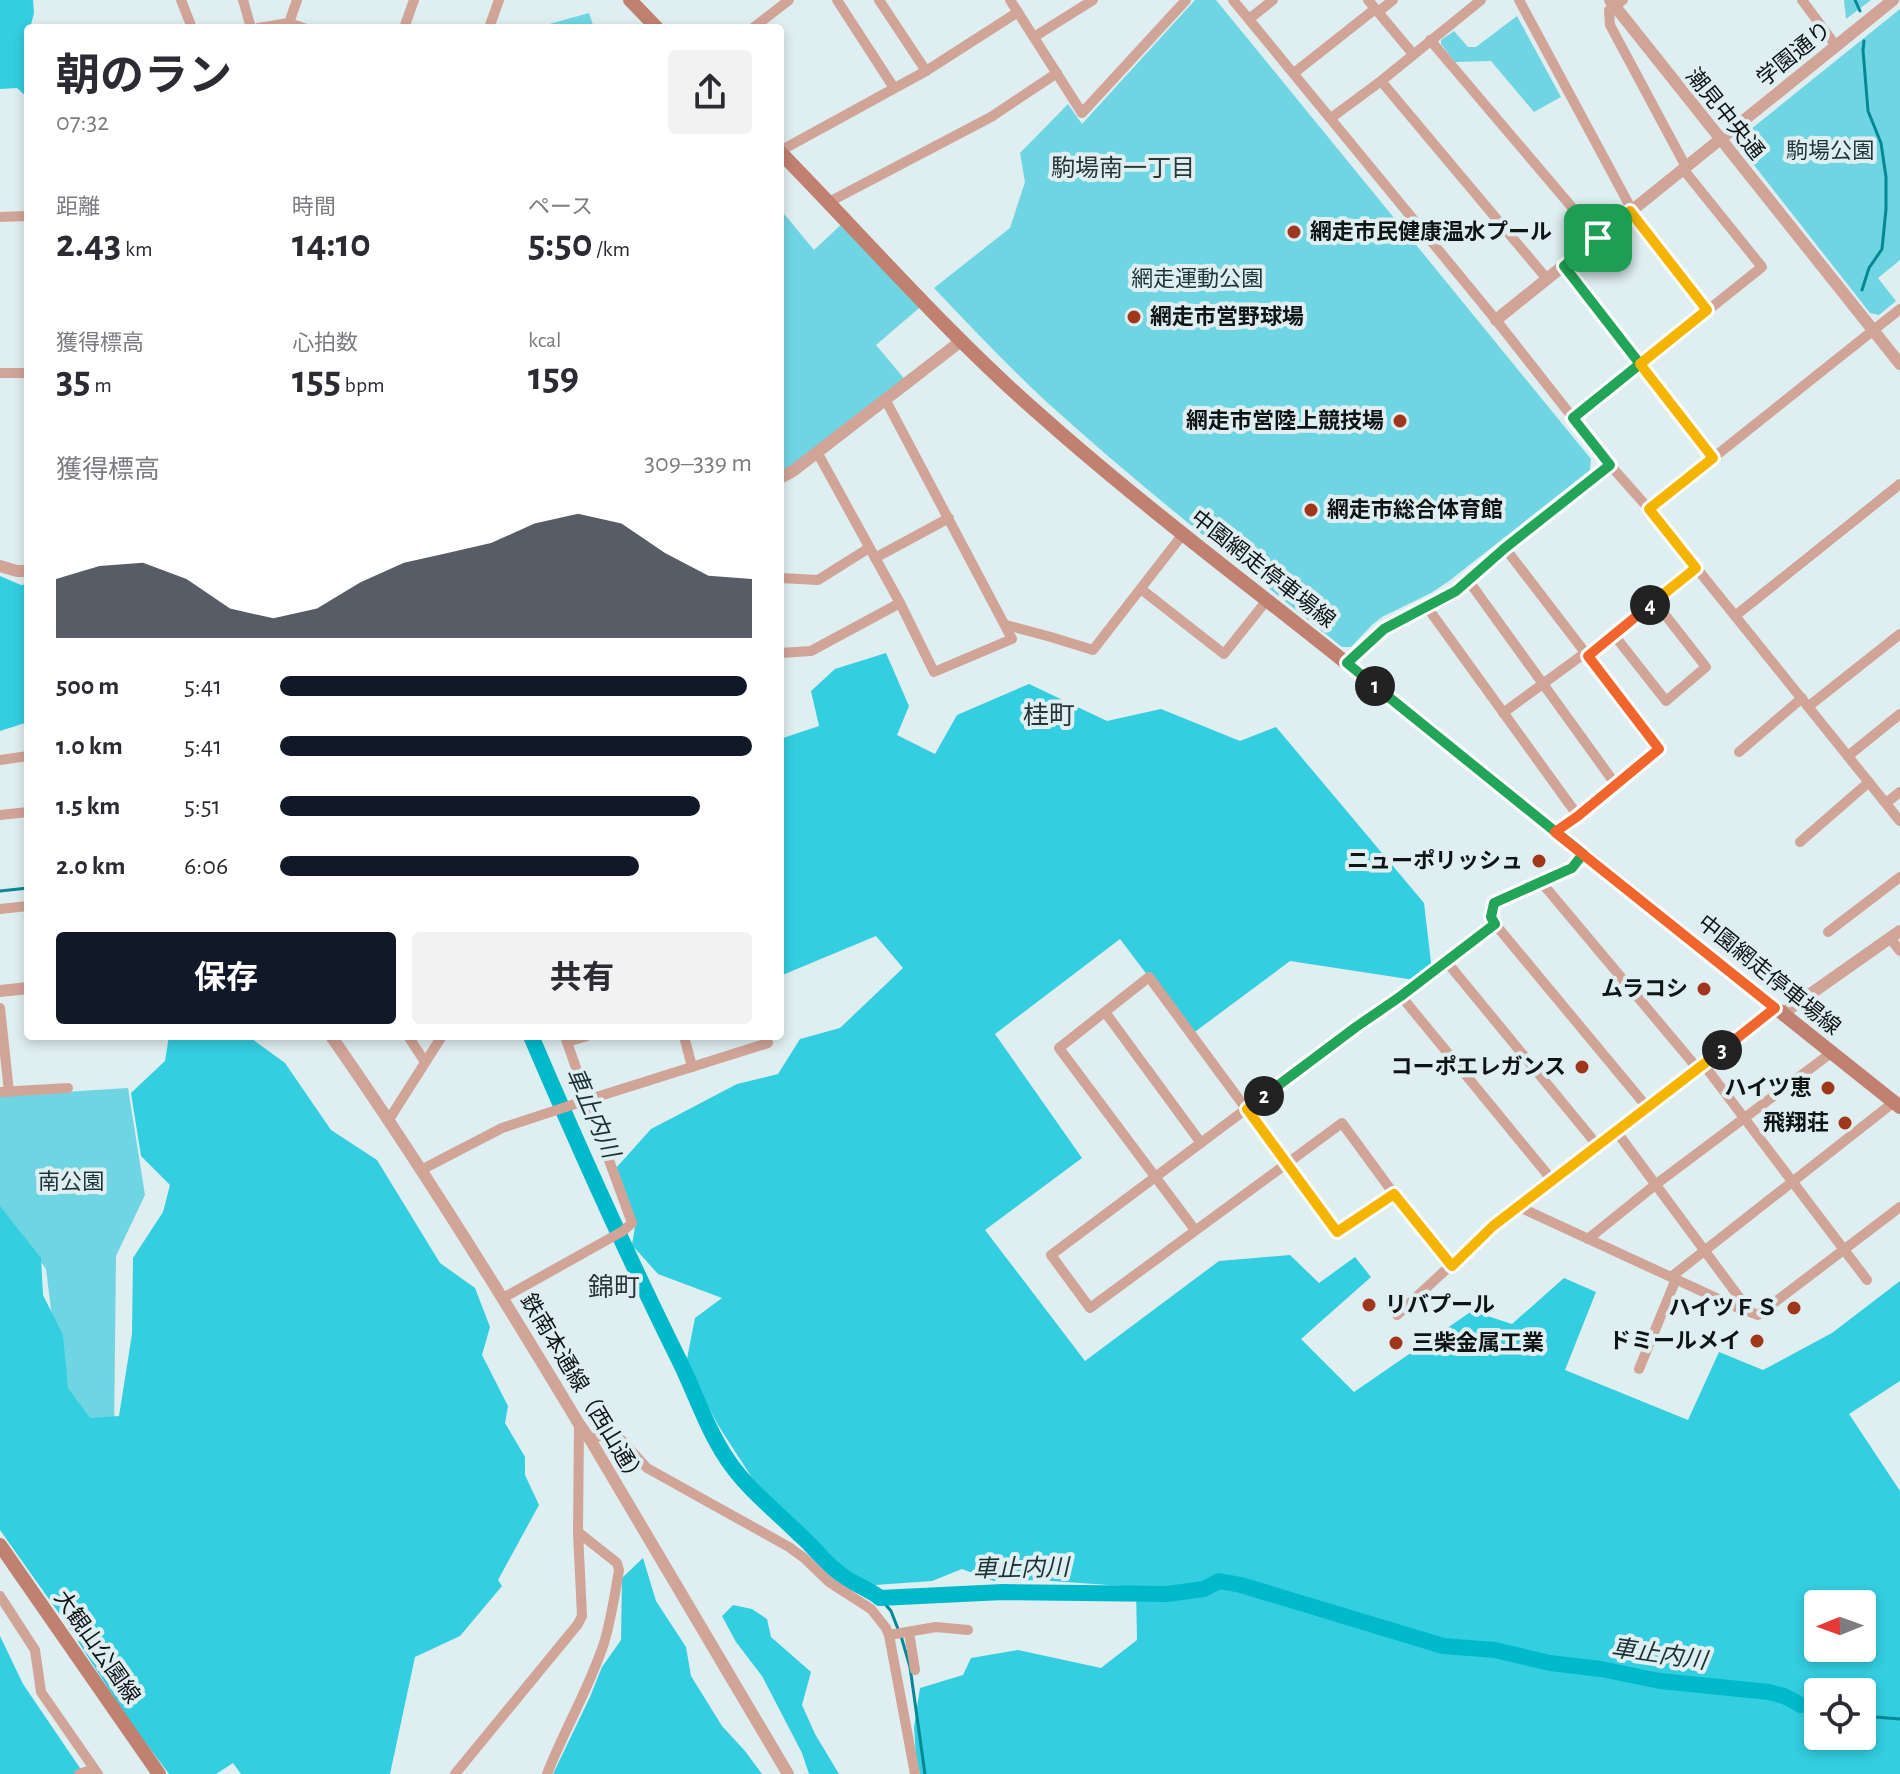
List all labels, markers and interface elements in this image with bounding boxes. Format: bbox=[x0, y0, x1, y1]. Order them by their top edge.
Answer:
street label: 学園通り bbox=[1752, 17, 1835, 90]
button: share bbox=[668, 50, 752, 134]
text: 朝のラン bbox=[56, 55, 232, 99]
street label: 潮見中央通 bbox=[1682, 64, 1769, 164]
text: 07:32 bbox=[56, 109, 109, 135]
park label: 駒場公園 bbox=[1786, 139, 1874, 162]
district label: 駒場南一丁目 bbox=[1051, 155, 1195, 181]
text: 距離 bbox=[56, 196, 100, 218]
text: 時間 bbox=[292, 196, 336, 218]
text: ペース bbox=[528, 196, 593, 218]
pin bbox=[1564, 204, 1632, 272]
icon: arrive bbox=[1576, 216, 1620, 260]
place label: 網走市民健康温水プール bbox=[1310, 220, 1552, 243]
marker: 網走市民健康温水プール bbox=[1285, 223, 1303, 241]
text: 2.43 bbox=[56, 224, 121, 264]
text: 14:10 bbox=[292, 224, 371, 264]
text: 5:50 bbox=[528, 224, 593, 264]
text: km bbox=[121, 238, 153, 260]
text: /km bbox=[593, 238, 630, 260]
park label: 網走運動公園 bbox=[1131, 267, 1263, 290]
place label: 網走市営野球場 bbox=[1150, 305, 1304, 328]
marker: 網走市営野球場 bbox=[1125, 308, 1143, 326]
text: kcal bbox=[528, 329, 562, 351]
text: 獲得標高 bbox=[56, 332, 144, 354]
text: 心拍数 bbox=[292, 332, 358, 354]
text: 159 bbox=[528, 357, 579, 397]
text: 35 bbox=[56, 360, 91, 400]
text: 155 bbox=[292, 360, 341, 400]
text: m bbox=[91, 374, 112, 396]
text: bpm bbox=[341, 374, 385, 396]
place label: 網走市営陸上競技場 bbox=[1186, 409, 1384, 432]
marker: 網走市営陸上競技場 bbox=[1391, 412, 1409, 430]
text: 309–339 m bbox=[644, 450, 752, 476]
text: 獲得標高 bbox=[56, 457, 160, 483]
place label: 網走市総合体育館 bbox=[1327, 498, 1503, 521]
marker: 網走市総合体育館 bbox=[1302, 501, 1320, 519]
street label: 中園網走停車場線 bbox=[1187, 505, 1340, 632]
pin: 4 bbox=[1630, 585, 1670, 625]
text: 4 bbox=[1644, 594, 1656, 616]
pin: 1 bbox=[1355, 666, 1395, 706]
text: 500 m bbox=[56, 673, 119, 699]
text: 5:41 bbox=[184, 673, 222, 699]
text: 1 bbox=[1371, 675, 1379, 697]
district label: 桂町 bbox=[1023, 702, 1075, 729]
text: 1.0 km bbox=[56, 733, 123, 759]
text: 5:41 bbox=[184, 733, 222, 759]
text: 1.5 km bbox=[56, 793, 120, 819]
text: 5:51 bbox=[184, 793, 221, 819]
place label: ニューポリッシュ bbox=[1347, 848, 1523, 872]
marker: ニューポリッシュ bbox=[1530, 852, 1548, 870]
text: 2.0 km bbox=[56, 853, 126, 879]
text: 6:06 bbox=[184, 853, 228, 879]
street label: 中園網走停車場線 bbox=[1694, 910, 1845, 1039]
button: 保存 bbox=[56, 932, 396, 1024]
button: 共有 bbox=[412, 932, 752, 1024]
place label: ムラコシ bbox=[1601, 978, 1688, 1000]
marker: ムラコシ bbox=[1695, 980, 1713, 998]
pin: 3 bbox=[1702, 1030, 1742, 1070]
text: 3 bbox=[1717, 1039, 1727, 1061]
place label: コーポエレガンス bbox=[1390, 1054, 1566, 1078]
marker: コーポエレガンス bbox=[1573, 1058, 1591, 1076]
water label: 車止内川 bbox=[562, 1063, 626, 1164]
pin: 2 bbox=[1244, 1076, 1284, 1116]
place label: ハイツ恵 bbox=[1724, 1076, 1812, 1099]
marker: ハイツ恵 bbox=[1819, 1079, 1837, 1097]
text: 2 bbox=[1259, 1085, 1269, 1107]
place label: 飛翔荘 bbox=[1763, 1111, 1829, 1134]
marker: 飛翔荘 bbox=[1836, 1114, 1854, 1132]
park label: 南公園 bbox=[38, 1170, 104, 1193]
district label: 錦町 bbox=[588, 1273, 640, 1301]
street label: 鉄南本通線（西山通） bbox=[517, 1290, 650, 1490]
place label: リバプール bbox=[1385, 1293, 1495, 1316]
marker: リバプール bbox=[1360, 1296, 1378, 1314]
place label: ハイツＦＳ bbox=[1668, 1297, 1778, 1319]
marker: ハイツＦＳ bbox=[1785, 1299, 1803, 1317]
place label: ドミールメイ bbox=[1609, 1330, 1741, 1352]
place label: 三柴金属工業 bbox=[1412, 1331, 1544, 1354]
marker: ドミールメイ bbox=[1748, 1332, 1766, 1350]
marker: 三柴金属工業 bbox=[1387, 1334, 1405, 1352]
water label: 車止内川 bbox=[973, 1554, 1072, 1582]
street label: 大観山公園線 bbox=[50, 1586, 145, 1707]
north arrow bbox=[1804, 1590, 1876, 1662]
map controls bbox=[1804, 1590, 1876, 1750]
water label: 車止内川 bbox=[1610, 1634, 1711, 1674]
button: locate bbox=[1804, 1678, 1876, 1750]

